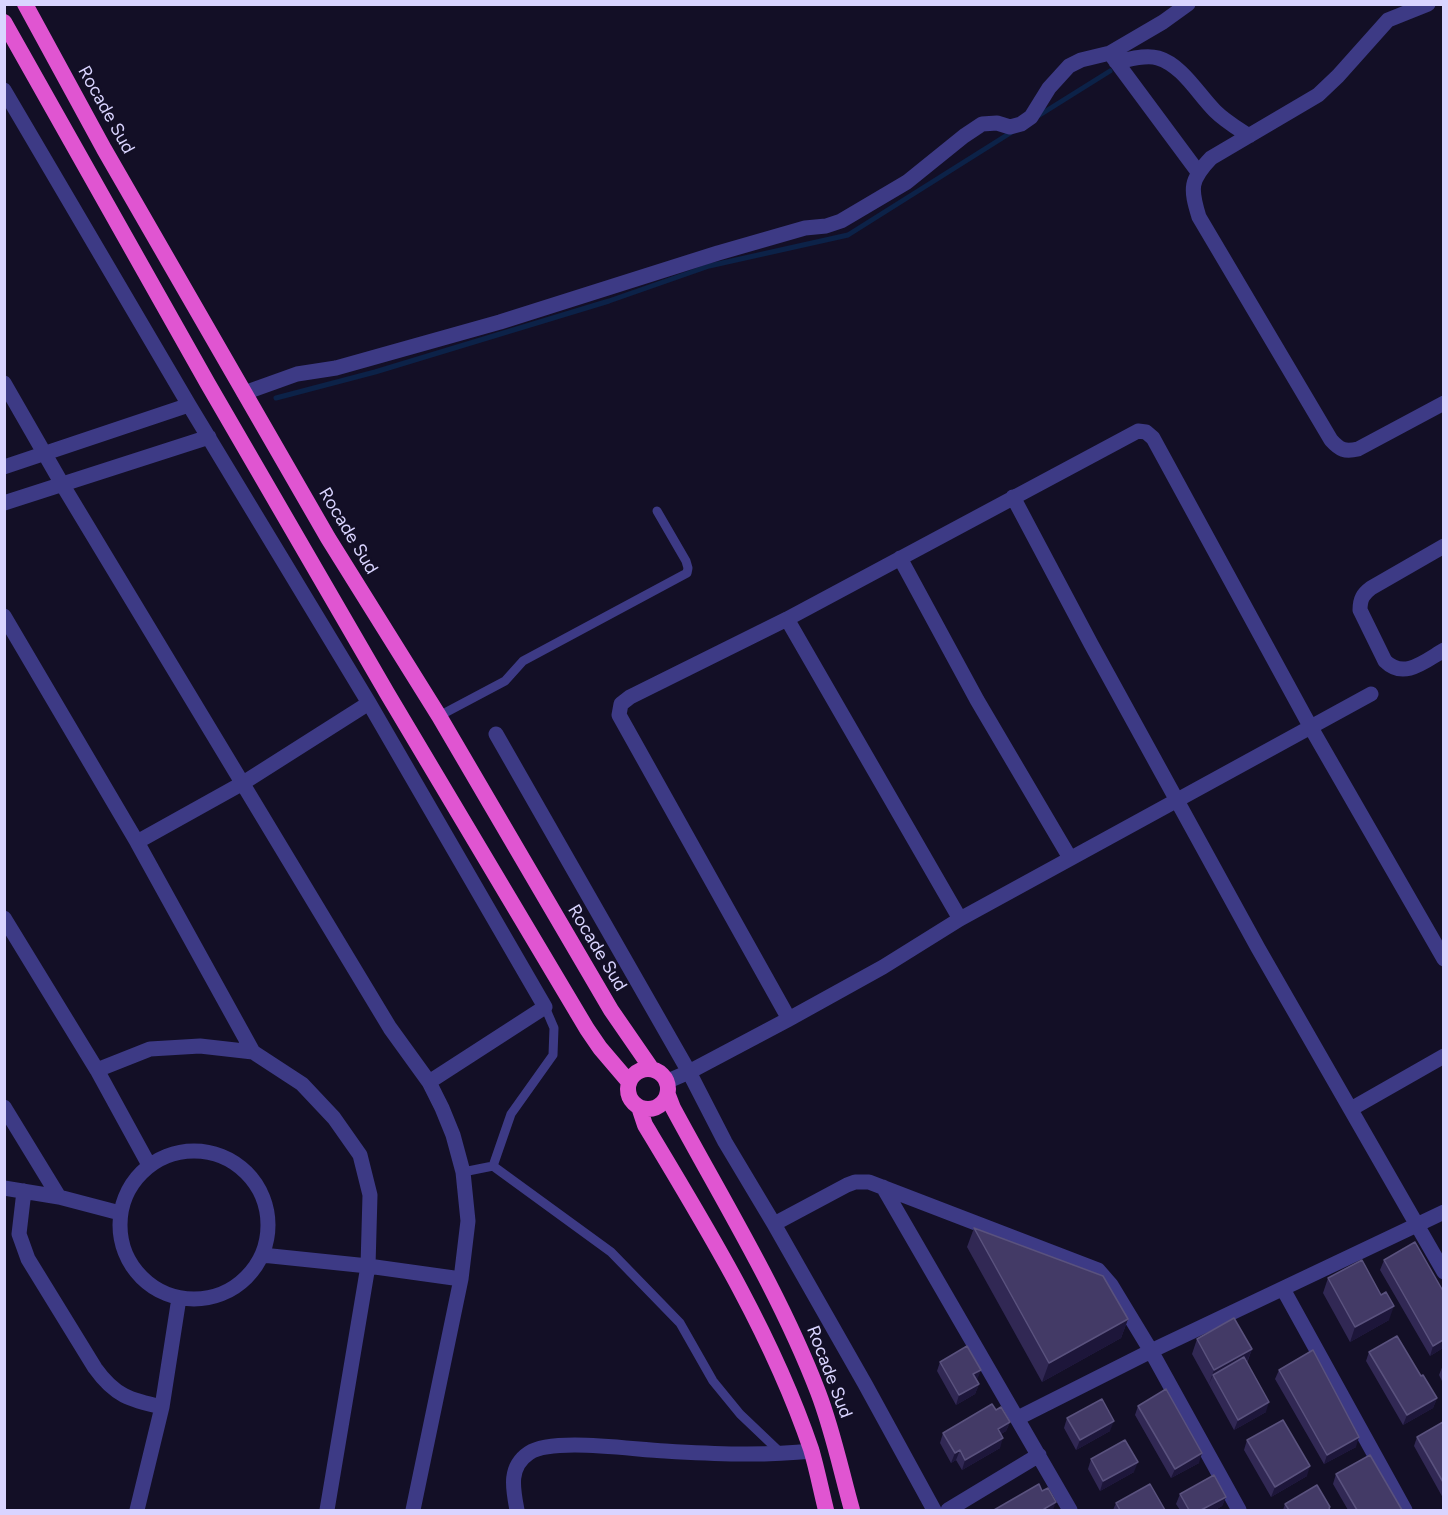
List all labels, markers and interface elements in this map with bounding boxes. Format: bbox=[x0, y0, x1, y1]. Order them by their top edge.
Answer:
street label: Rocade Sud bbox=[73, 62, 139, 158]
street label: Rocade Sud bbox=[314, 484, 382, 578]
street label: Rocade Sud bbox=[563, 901, 631, 995]
street label: Rocade Sud bbox=[802, 1323, 856, 1421]

